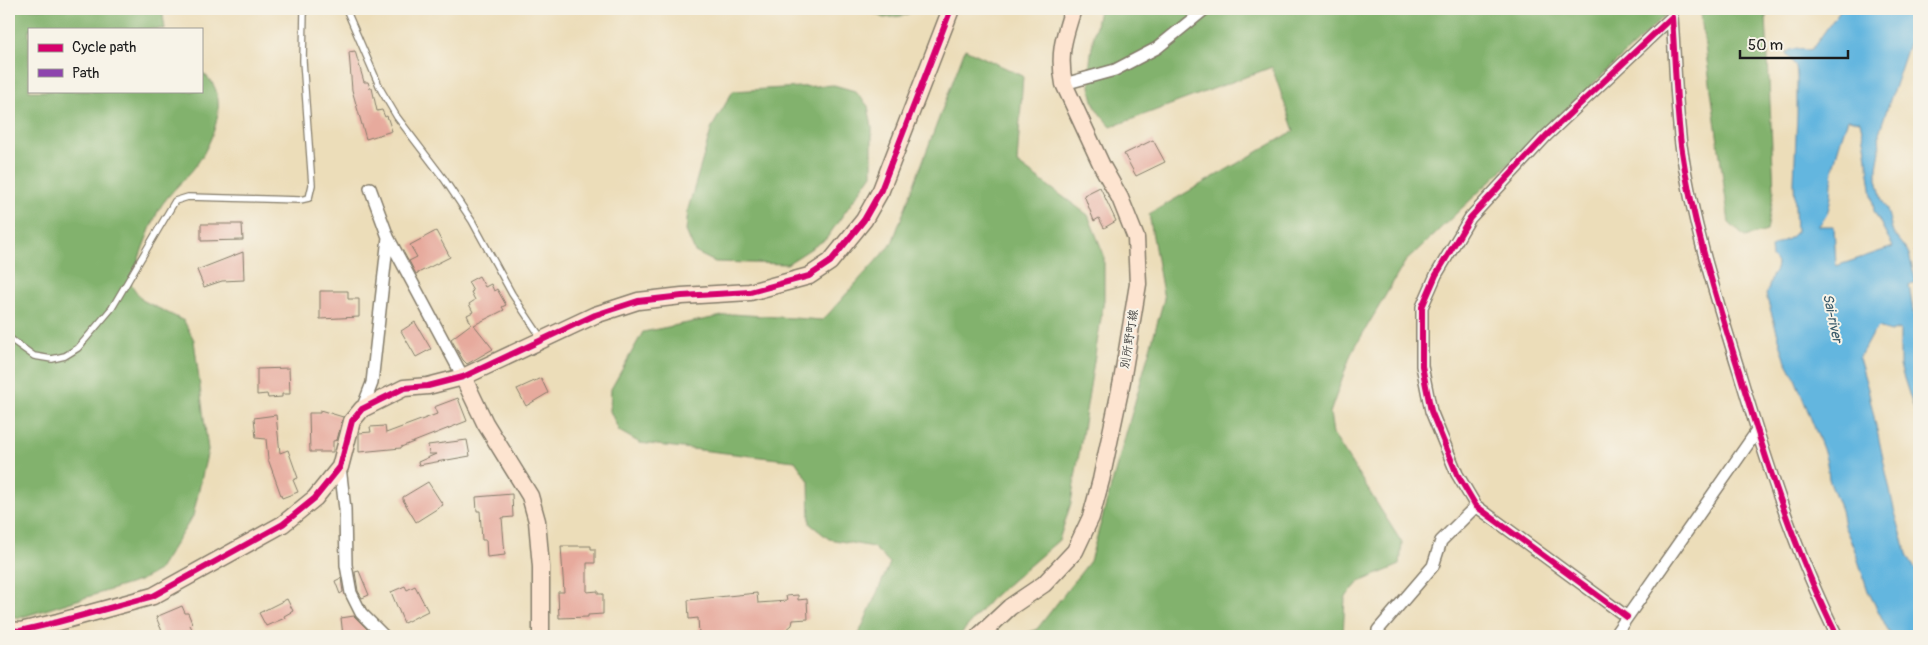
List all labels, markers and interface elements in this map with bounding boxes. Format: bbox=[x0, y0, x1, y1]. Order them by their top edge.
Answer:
legend bbox=[28, 28, 202, 92]
scale bar bbox=[1740, 28, 1848, 60]
text: 50 m bbox=[1748, 36, 1783, 55]
text: Cycle path bbox=[72, 38, 136, 57]
text: Path bbox=[72, 64, 99, 83]
water label: Sai-river bbox=[1819, 292, 1846, 346]
street label: 別所野町線 bbox=[1117, 308, 1142, 370]

